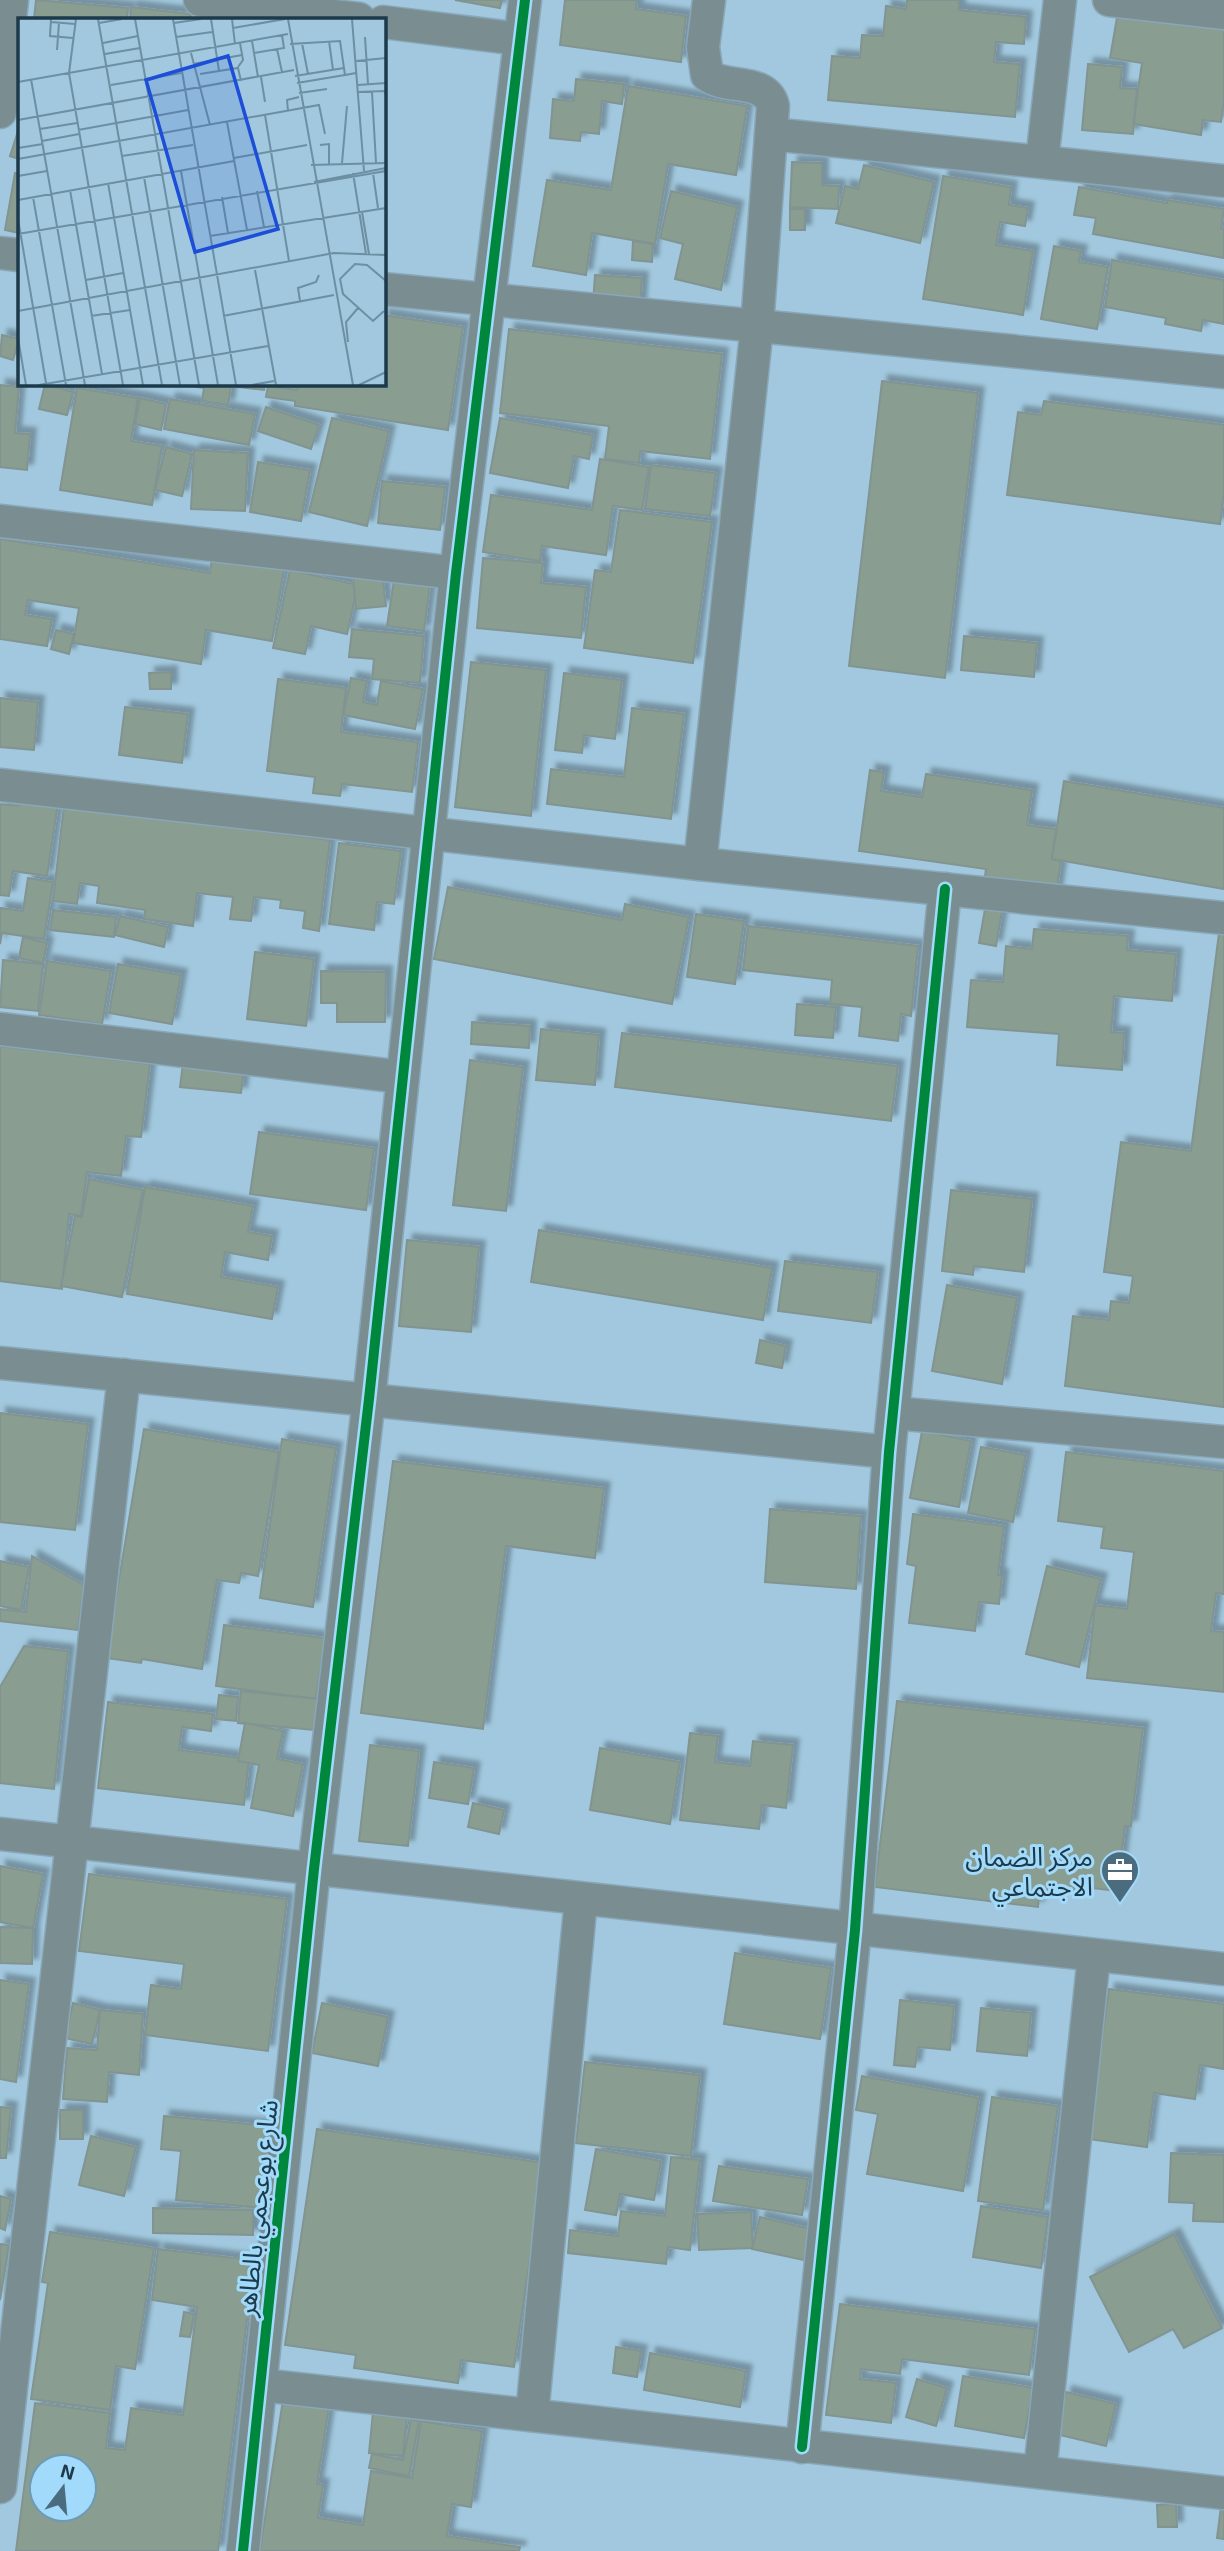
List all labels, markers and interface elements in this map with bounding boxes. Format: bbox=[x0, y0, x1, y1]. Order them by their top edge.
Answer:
inset map bbox=[18, 18, 385, 385]
place label: مركز الضمان الاجتماعي bbox=[965, 1840, 1093, 1907]
office icon: مركز الضمان الاجتماعي bbox=[1099, 1849, 1141, 1904]
street label: شارع بوعجمي بالطاهر bbox=[229, 2098, 289, 2320]
north arrow bbox=[28, 2453, 98, 2523]
text: N bbox=[58, 2458, 78, 2484]

